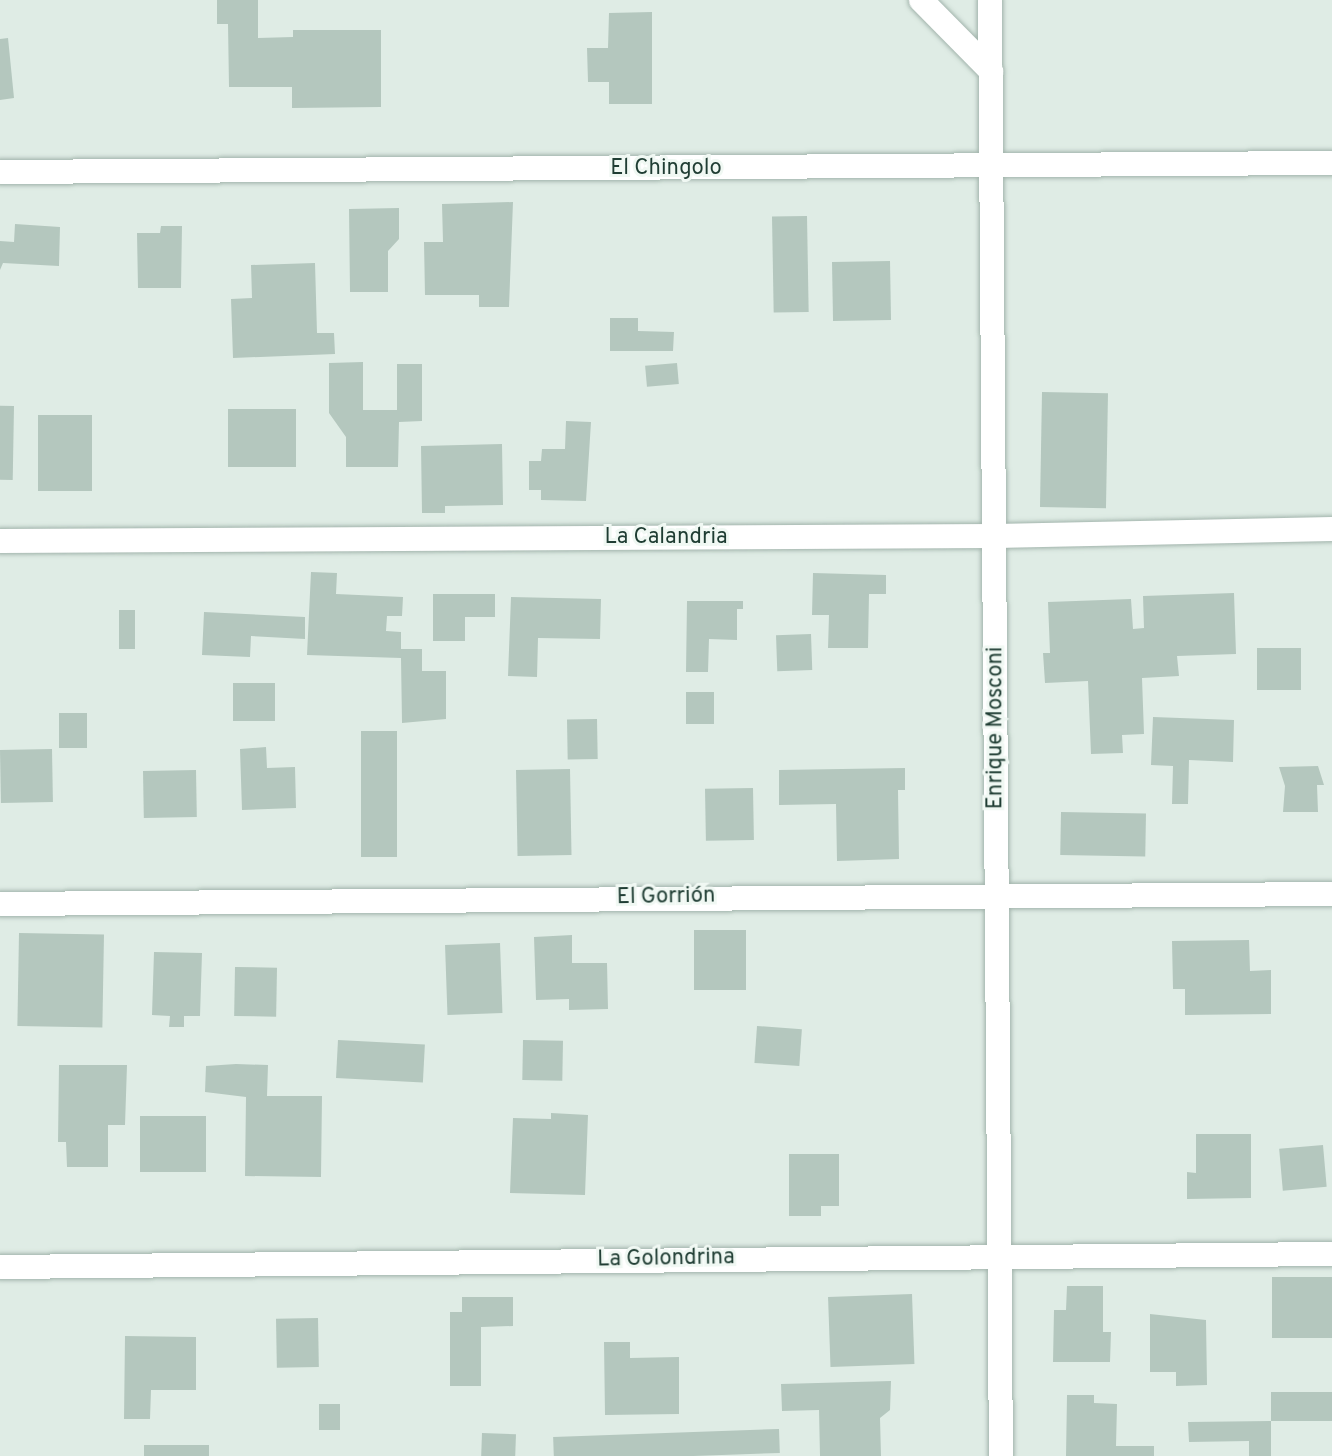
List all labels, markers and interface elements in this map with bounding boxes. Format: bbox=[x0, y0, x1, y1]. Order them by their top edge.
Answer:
street label: El Chingolo bbox=[610, 156, 722, 182]
street label: La Calandria bbox=[604, 525, 728, 551]
street label: Enrique Mosconi bbox=[983, 647, 1009, 809]
street label: El Gorrión bbox=[616, 883, 716, 911]
street label: La Golondrina bbox=[597, 1245, 735, 1273]

